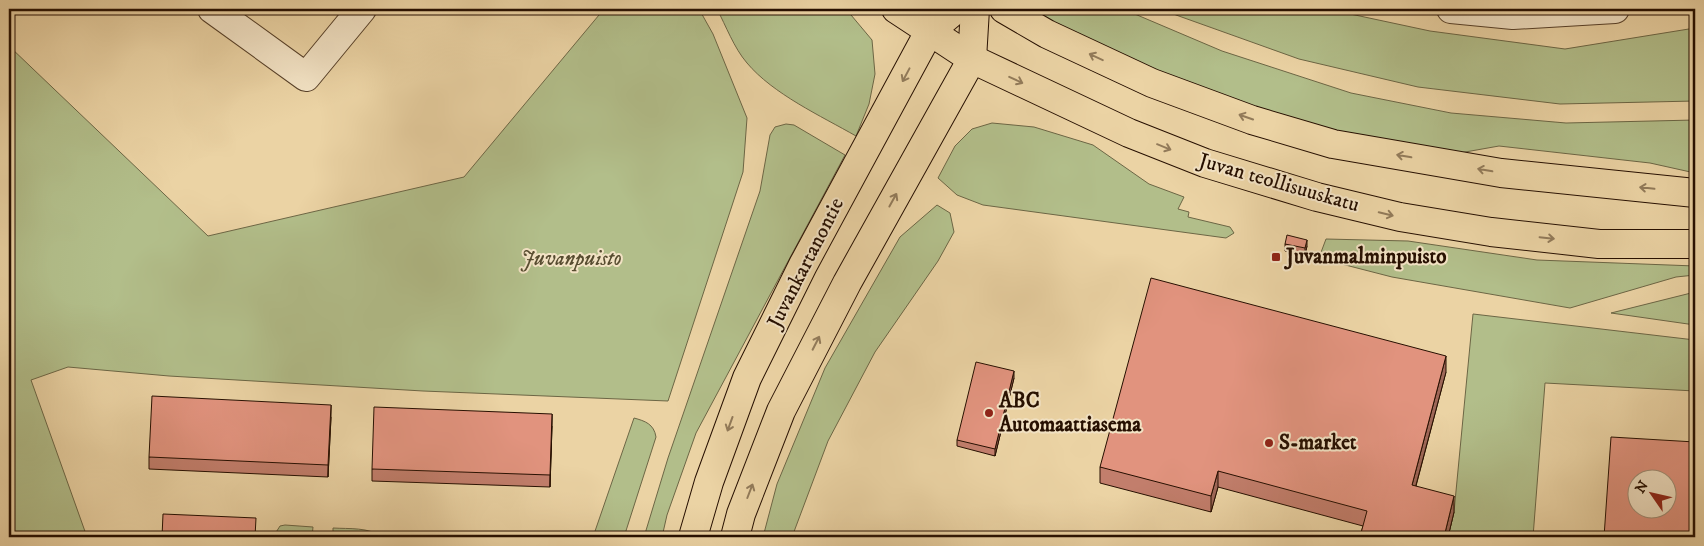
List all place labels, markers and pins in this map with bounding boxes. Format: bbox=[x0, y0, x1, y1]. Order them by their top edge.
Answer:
place label: Juvanmalminpuisto bbox=[1284, 244, 1446, 270]
marker: Juvanmalminpuisto bbox=[1270, 251, 1282, 263]
place label: ABC Automaattiasema bbox=[998, 388, 1142, 438]
marker: ABC Automaattiasema bbox=[983, 407, 995, 419]
place label: S-market bbox=[1279, 430, 1357, 456]
marker: S-market bbox=[1263, 437, 1275, 449]

